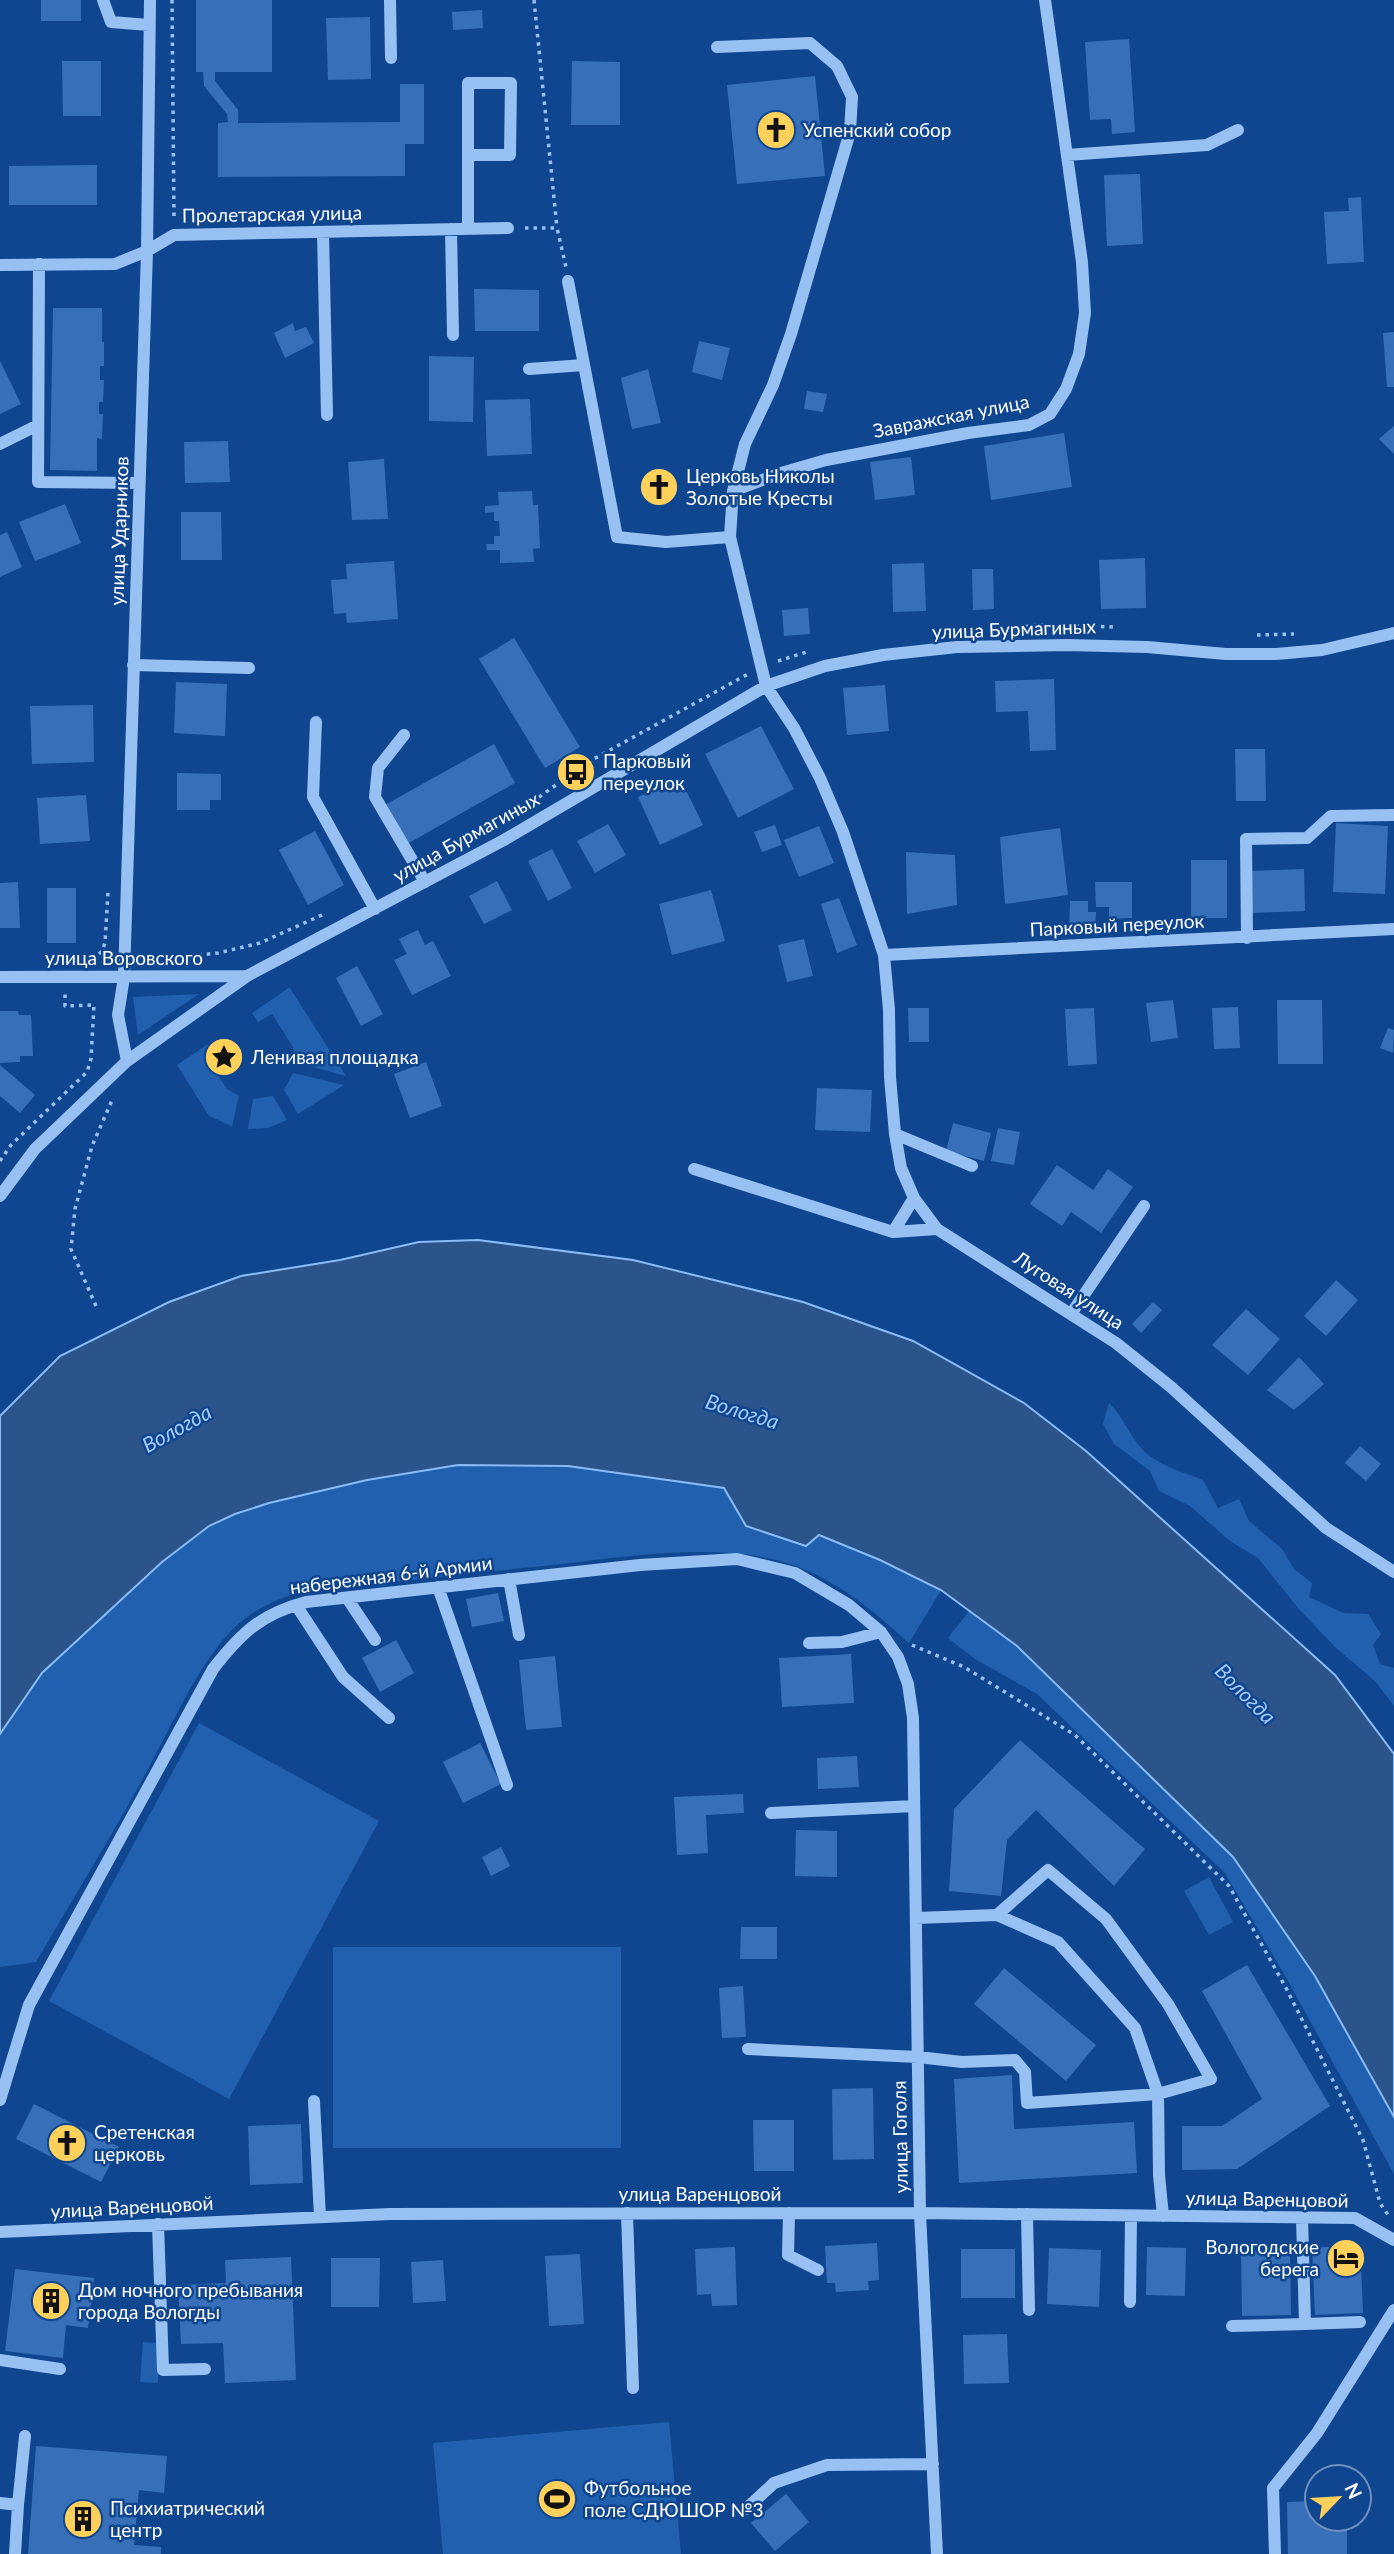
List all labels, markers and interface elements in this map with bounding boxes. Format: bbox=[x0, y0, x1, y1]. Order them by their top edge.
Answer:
church icon: Успенский собор bbox=[755, 109, 797, 151]
place label: Успенский собор bbox=[803, 118, 952, 141]
street label: Пролетарская улица bbox=[182, 200, 362, 227]
street label: Завражская улица bbox=[871, 389, 1031, 442]
street label: улица Ударников bbox=[104, 456, 133, 606]
place label: Церковь Николы Золотые Кресты bbox=[686, 464, 835, 509]
church icon: Церковь Николы Золотые Кресты bbox=[638, 466, 680, 508]
street label: улица Бурмагиных bbox=[932, 614, 1097, 643]
place label: Парковый переулок bbox=[603, 749, 691, 794]
bus stop icon: Парковый переулок bbox=[555, 751, 597, 793]
street label: улица Бурмагиных bbox=[388, 786, 544, 886]
street label: Парковый переулок bbox=[1029, 908, 1205, 941]
street label: улица Воровского bbox=[45, 946, 203, 969]
place icon: Ленивая площадка bbox=[203, 1036, 245, 1078]
place label: Ленивая площадка bbox=[250, 1045, 419, 1068]
street label: Луговая улица bbox=[1009, 1245, 1129, 1334]
water label: Вологда bbox=[703, 1388, 782, 1434]
water label: Вологда bbox=[137, 1398, 215, 1457]
street label: набережная 6-й Армии bbox=[288, 1551, 493, 1598]
water label: Вологда bbox=[1211, 1657, 1282, 1728]
street label: улица Гоголя bbox=[887, 2080, 912, 2194]
place label: Сретенская церковь bbox=[94, 2120, 195, 2165]
church icon: Сретенская церковь bbox=[46, 2122, 88, 2164]
street label: улица Варенцовой bbox=[619, 2182, 781, 2205]
street label: улица Варенцовой bbox=[1185, 2186, 1349, 2211]
street label: улица Варенцовой bbox=[50, 2191, 214, 2222]
place label: Вологодские берега bbox=[1205, 2235, 1319, 2280]
hotel icon: Вологодские берега bbox=[1325, 2237, 1367, 2279]
place label: Дом ночного пребывания города Вологды bbox=[78, 2278, 303, 2323]
building icon: Дом ночного пребывания города Вологды bbox=[30, 2280, 72, 2322]
north arrow bbox=[1303, 2463, 1373, 2533]
place label: Футбольное поле СДЮШОР №3 bbox=[584, 2476, 764, 2521]
sports icon: Футбольное поле СДЮШОР №3 bbox=[536, 2478, 578, 2520]
text: N bbox=[1340, 2479, 1367, 2502]
place label: Психиатрический центр bbox=[110, 2496, 265, 2541]
building icon: Психиатрический центр bbox=[62, 2498, 104, 2540]

